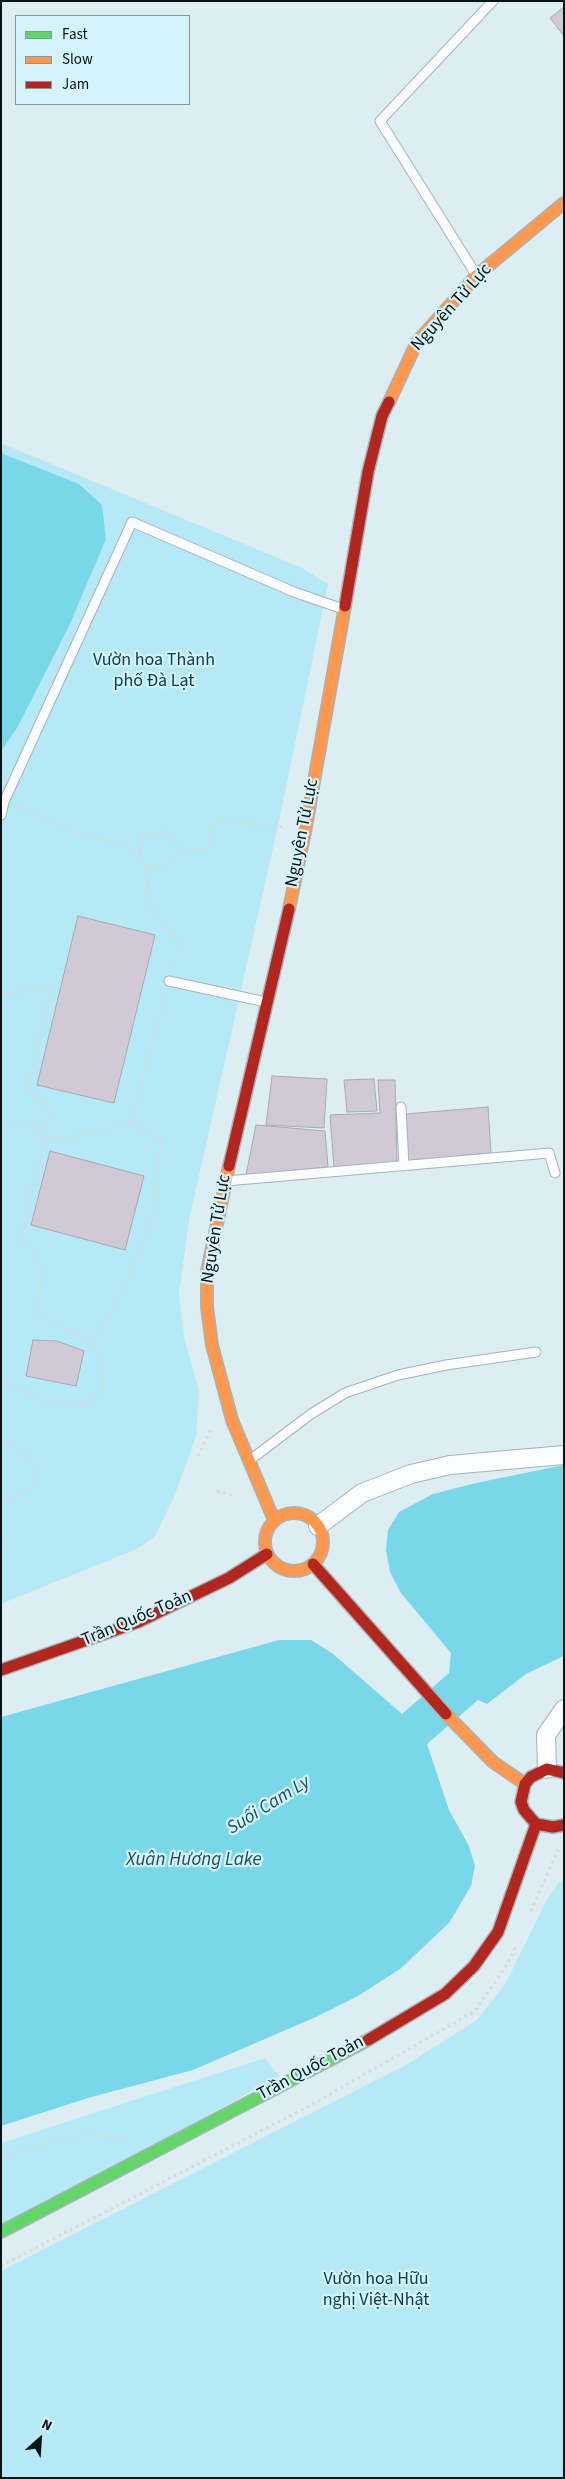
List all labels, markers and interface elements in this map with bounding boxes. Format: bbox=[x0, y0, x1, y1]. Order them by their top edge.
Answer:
legend bbox=[15, 15, 190, 105]
text: Fast bbox=[62, 24, 88, 45]
text: Slow bbox=[62, 49, 93, 70]
text: Jam bbox=[62, 74, 89, 95]
street label: Nguyên Tử Lực bbox=[407, 260, 497, 356]
park label: Vườn hoa Thành phố Đà Lạt bbox=[93, 650, 215, 692]
street label: Nguyên Tử Lực bbox=[282, 777, 324, 889]
street label: Nguyên Tử Lực bbox=[198, 1173, 236, 1285]
street label: Trần Quốc Toản bbox=[79, 1586, 195, 1652]
water label: Suối Cam Ly bbox=[223, 1772, 315, 1840]
water label: Xuân Hương Lake bbox=[126, 1850, 262, 1872]
street label: Trần Quốc Toản bbox=[254, 2032, 368, 2106]
park label: Vườn hoa Hữu nghị Việt-Nhật bbox=[323, 2269, 429, 2312]
north arrow bbox=[15, 2414, 65, 2464]
text: N bbox=[38, 2414, 55, 2437]

